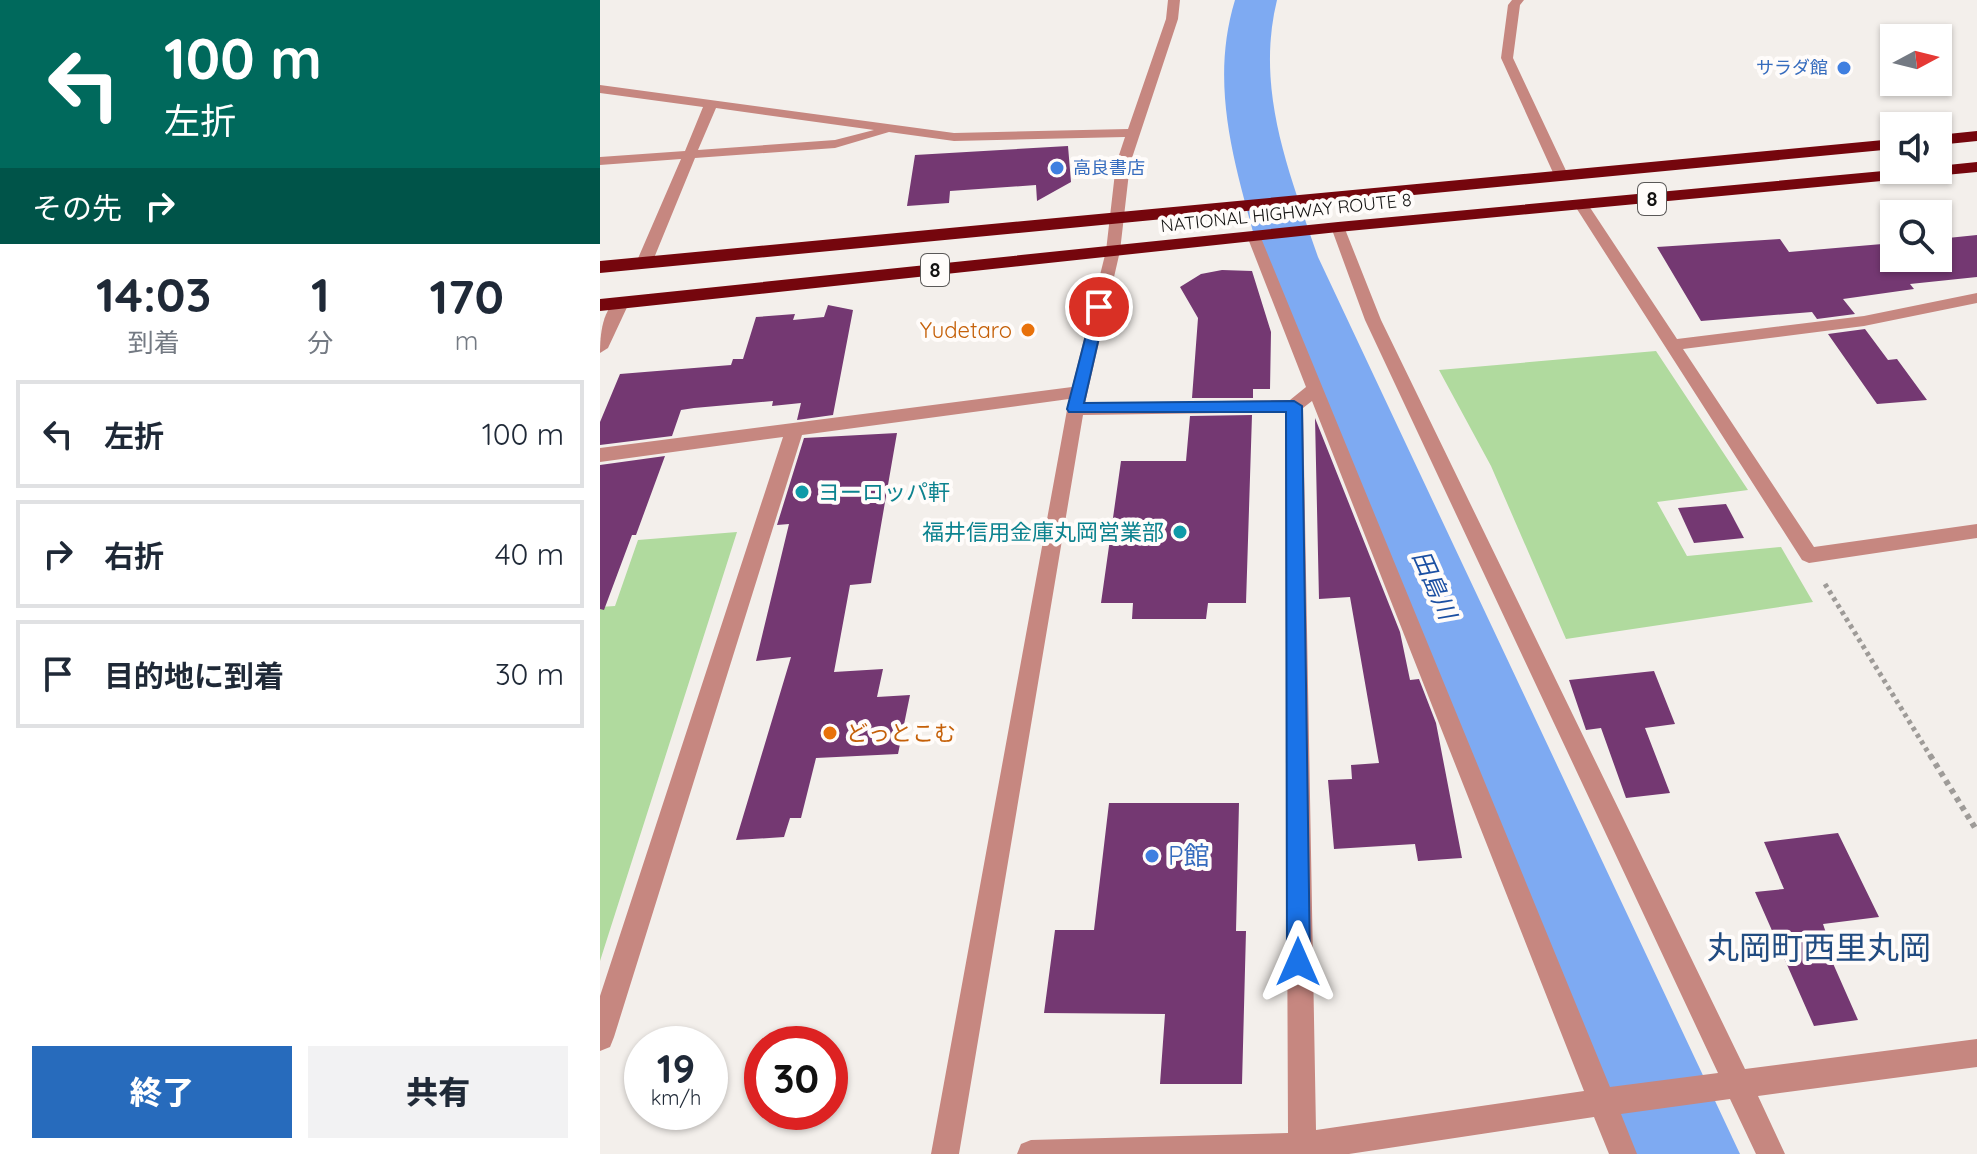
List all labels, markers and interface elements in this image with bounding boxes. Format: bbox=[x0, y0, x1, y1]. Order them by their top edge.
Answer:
text: 100 m bbox=[164, 23, 322, 93]
north arrow bbox=[1880, 24, 1952, 96]
map controls bbox=[1880, 24, 1952, 272]
icon: left bbox=[32, 32, 136, 136]
place label: サラダ館 bbox=[1756, 56, 1828, 79]
marker: サラダ館 bbox=[1835, 59, 1853, 77]
text: 左折 bbox=[164, 98, 236, 143]
button: sound bbox=[1880, 112, 1952, 184]
place label: 高良書店 bbox=[1073, 156, 1145, 179]
marker: 高良書店 bbox=[1048, 159, 1066, 177]
road number: 8 bbox=[1638, 183, 1666, 215]
icon: right bbox=[138, 184, 182, 228]
street label: NATIONAL HIGHWAY ROUTE 8 bbox=[1159, 188, 1413, 237]
text: その先 bbox=[32, 189, 122, 227]
button: search bbox=[1880, 200, 1952, 272]
road number: 8 bbox=[921, 254, 949, 286]
text: 14:03 bbox=[96, 264, 211, 324]
text: 1 bbox=[311, 264, 330, 324]
text: 170 bbox=[429, 266, 504, 326]
pin bbox=[1065, 273, 1133, 341]
icon: arrive bbox=[1077, 285, 1121, 329]
place label: Yudetaro bbox=[920, 316, 1012, 344]
marker: Yudetaro bbox=[1019, 321, 1037, 339]
text: m bbox=[455, 324, 479, 357]
text: 到着 bbox=[128, 326, 180, 359]
text: 分 bbox=[307, 326, 333, 359]
icon: left bbox=[36, 412, 80, 456]
text: 100 m bbox=[482, 415, 564, 453]
text: 左折 bbox=[104, 417, 164, 455]
place label: ヨーロッパ軒 bbox=[818, 478, 950, 506]
marker: ヨーロッパ軒 bbox=[793, 483, 811, 501]
place label: 福井信用金庫丸岡営業部 bbox=[922, 518, 1164, 546]
marker: 福井信用金庫丸岡営業部 bbox=[1171, 523, 1189, 541]
icon: right bbox=[36, 532, 80, 576]
text: 40 m bbox=[495, 535, 564, 573]
text: 右折 bbox=[104, 537, 164, 575]
water label: 田島川 bbox=[1407, 546, 1464, 626]
icon: arrive bbox=[36, 652, 80, 696]
text: 30 m bbox=[495, 655, 564, 693]
text: 目的地に到着 bbox=[104, 657, 284, 695]
place label: どっとこむ bbox=[846, 719, 956, 747]
marker: どっとこむ bbox=[821, 724, 839, 742]
place label: P館 bbox=[1168, 839, 1210, 872]
marker: P館 bbox=[1143, 847, 1161, 865]
position arrow bbox=[1256, 920, 1340, 1004]
district label: 丸岡町西里丸岡 bbox=[1707, 927, 1931, 967]
speed limit sign: 30 bbox=[744, 1026, 848, 1130]
text: 19 bbox=[657, 1043, 695, 1093]
button: 終了 bbox=[32, 1046, 292, 1138]
button: 共有 bbox=[308, 1046, 568, 1138]
text: km/h bbox=[651, 1085, 701, 1110]

